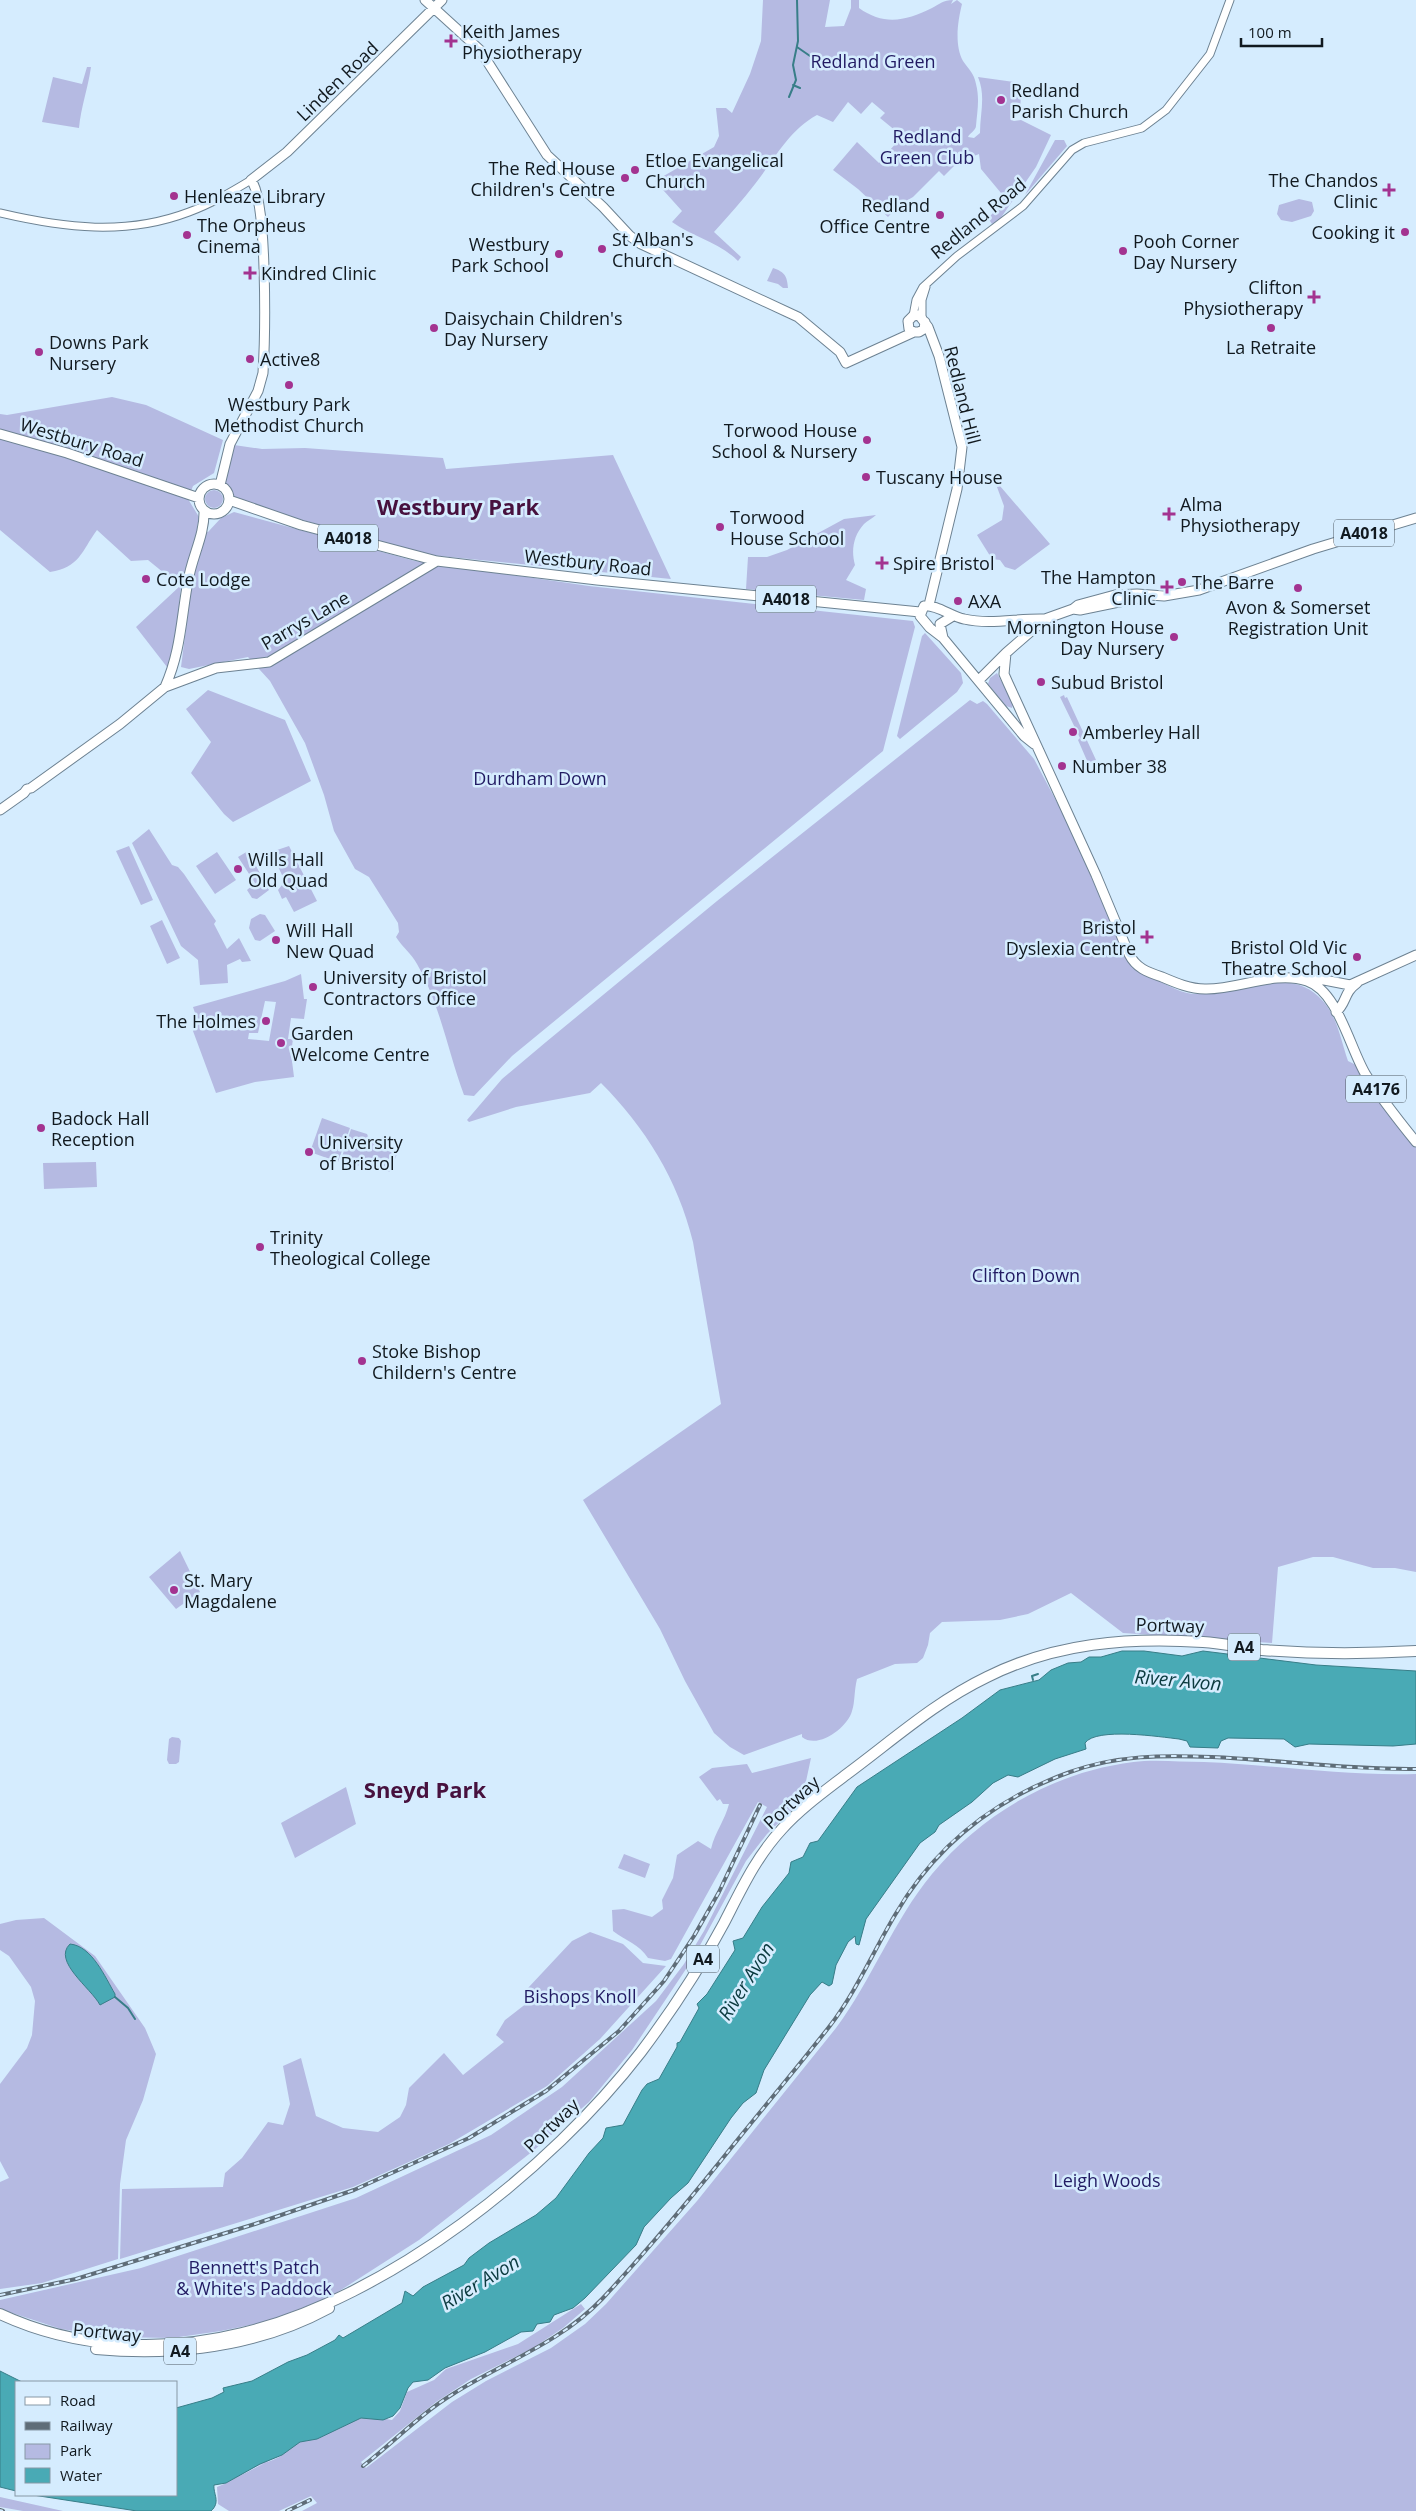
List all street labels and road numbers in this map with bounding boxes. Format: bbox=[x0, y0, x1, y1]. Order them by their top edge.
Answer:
street label: Linden Road bbox=[291, 36, 383, 126]
street label: Redland Road bbox=[925, 172, 1031, 264]
street label: Redland Hill bbox=[939, 343, 987, 447]
street label: Westbury Road bbox=[17, 412, 147, 472]
road number: A4018 bbox=[1334, 520, 1394, 546]
road number: A4018 bbox=[318, 524, 378, 552]
street label: Westbury Road bbox=[523, 543, 653, 581]
street label: Parrys Lane bbox=[256, 585, 354, 655]
road number: A4018 bbox=[756, 586, 816, 612]
road number: A4176 bbox=[1346, 1076, 1406, 1102]
street label: Portway bbox=[1135, 1612, 1206, 1638]
road number: A4 bbox=[1228, 1634, 1260, 1660]
street label: Portway bbox=[758, 1769, 825, 1834]
road number: A4 bbox=[687, 1946, 719, 1972]
street label: Portway bbox=[518, 2092, 585, 2157]
street label: Portway bbox=[72, 2316, 143, 2348]
road number: A4 bbox=[164, 2338, 196, 2364]

